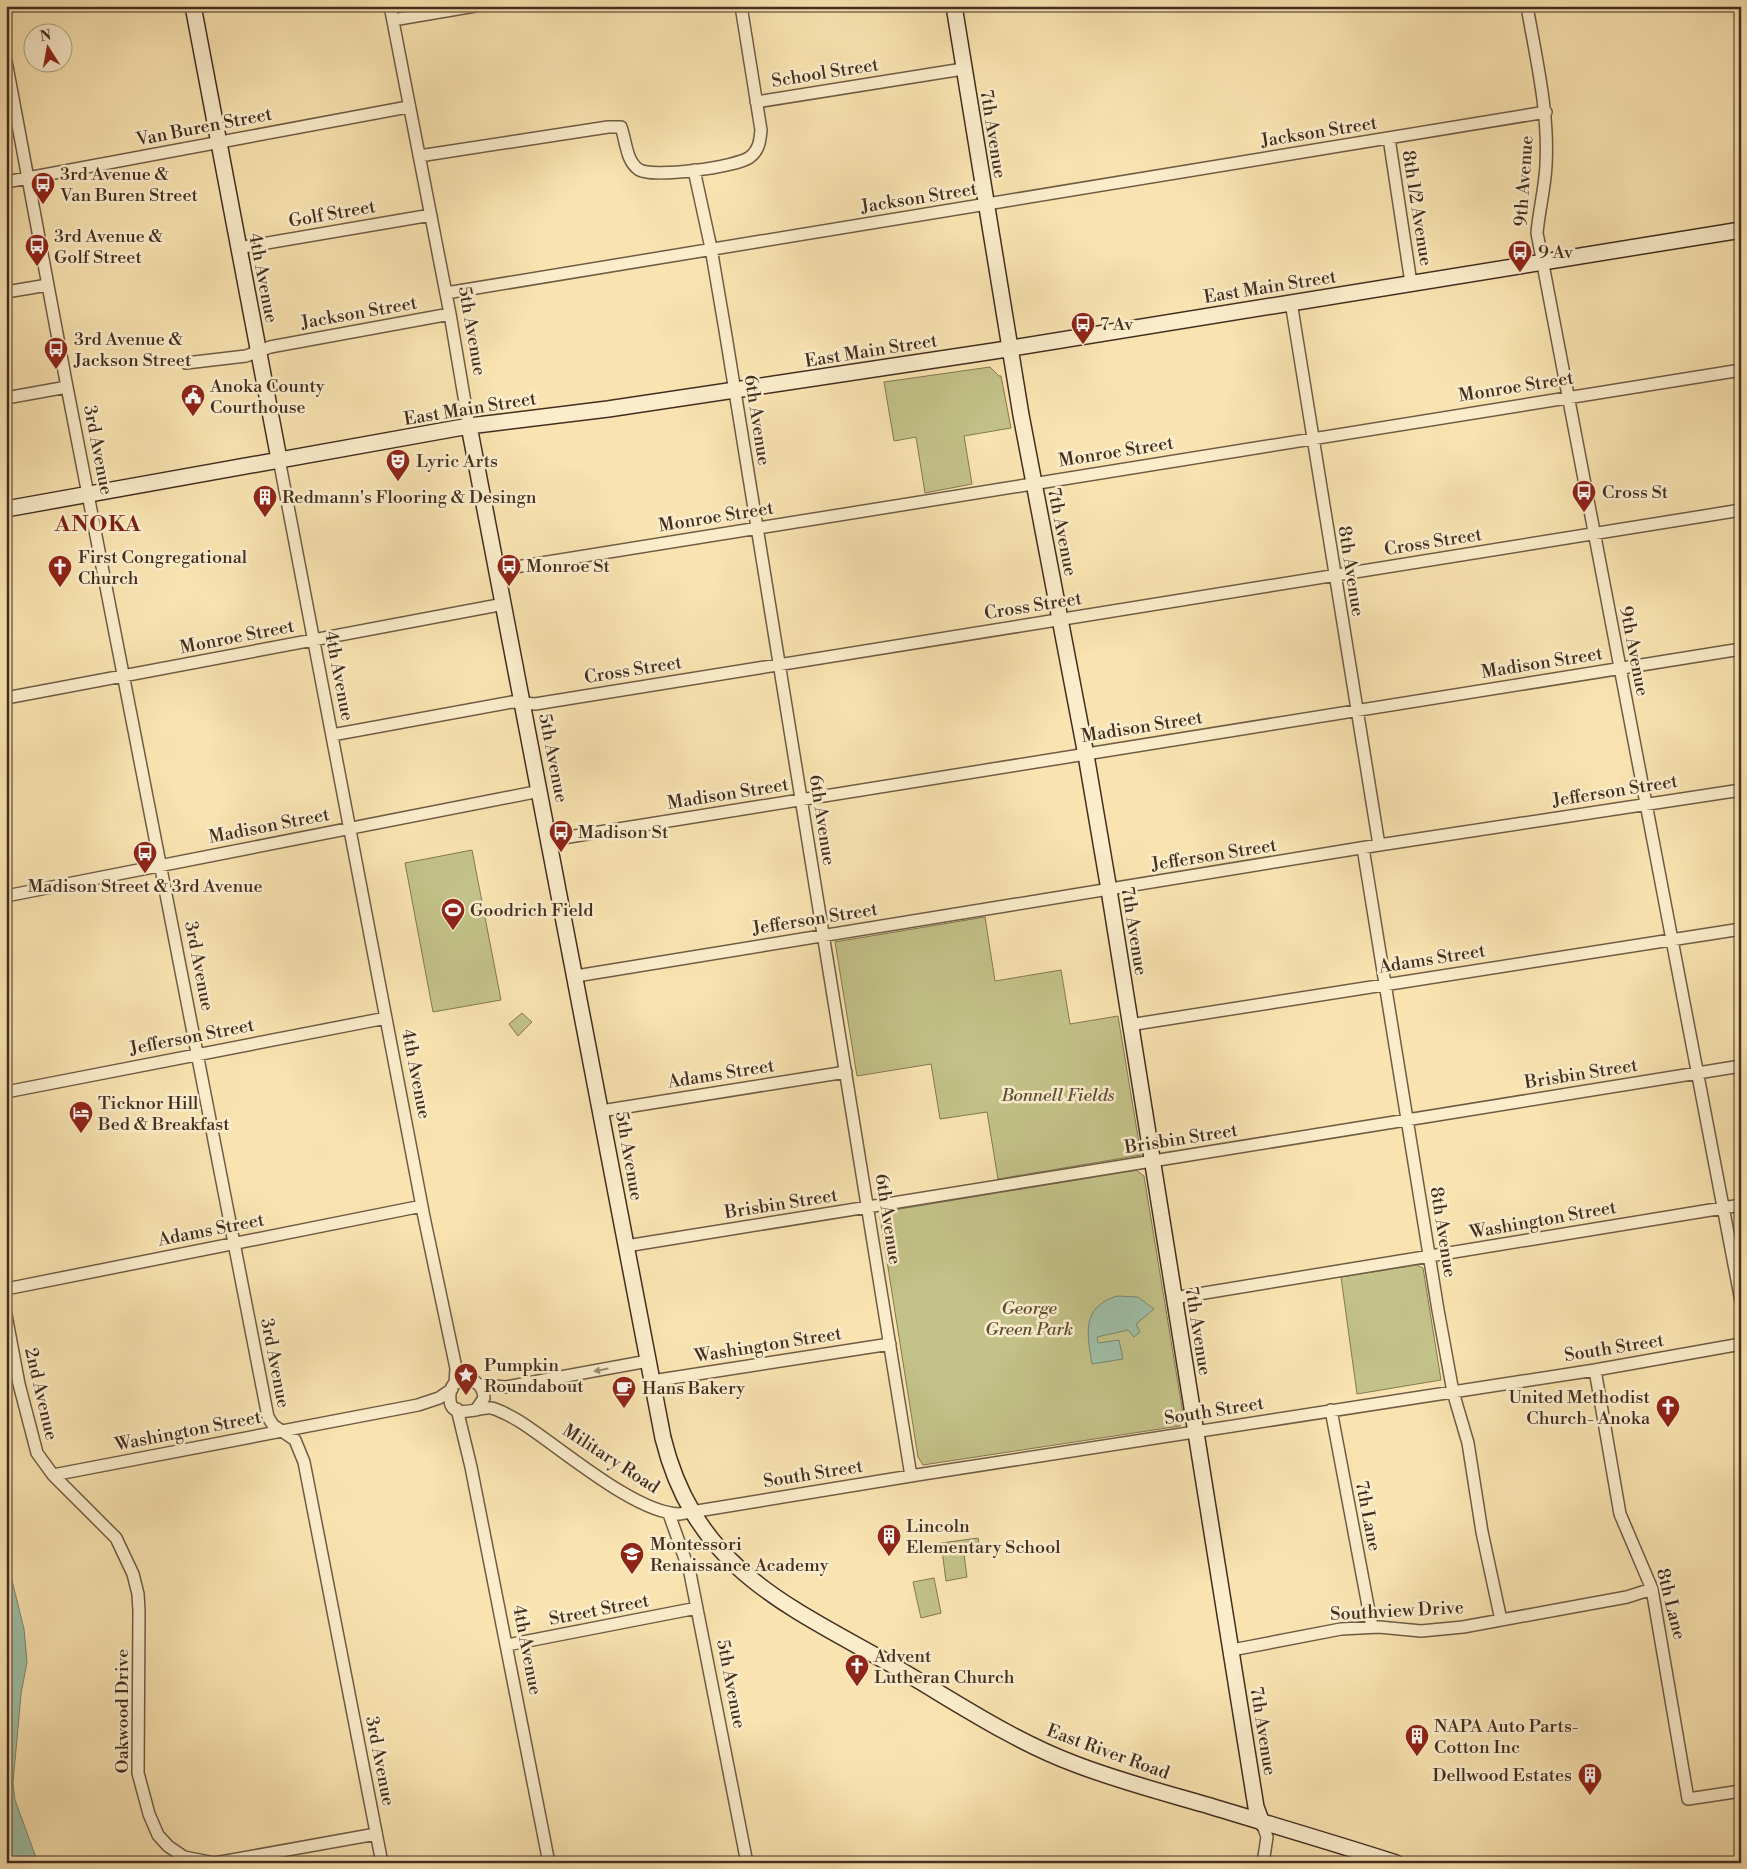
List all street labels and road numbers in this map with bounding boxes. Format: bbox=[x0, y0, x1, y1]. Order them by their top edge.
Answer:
street label: School Street bbox=[770, 53, 881, 93]
street label: 7th Avenue bbox=[975, 88, 1011, 180]
street label: Van Buren Street bbox=[133, 102, 274, 152]
street label: Jackson Street bbox=[1258, 111, 1379, 153]
street label: 9th Avenue bbox=[1509, 135, 1539, 227]
street label: 8th 1/2 Avenue bbox=[1397, 149, 1437, 267]
street label: Jackson Street bbox=[858, 177, 979, 219]
street label: Golf Street bbox=[287, 195, 378, 233]
street label: 4th Avenue bbox=[243, 231, 283, 325]
street label: East Main Street bbox=[1202, 265, 1339, 309]
street label: 5th Avenue bbox=[453, 285, 491, 377]
street label: Jackson Street bbox=[298, 291, 419, 335]
street label: East Main Street bbox=[803, 329, 940, 373]
street label: Monroe Street bbox=[1457, 366, 1576, 407]
street label: 6th Avenue bbox=[739, 373, 775, 467]
street label: East Main Street bbox=[402, 387, 539, 431]
street label: 3rd Avenue bbox=[78, 403, 118, 497]
street label: Monroe Street bbox=[1057, 431, 1176, 472]
street label: 7th Avenue bbox=[1042, 486, 1082, 578]
street label: Monroe Street bbox=[657, 496, 776, 537]
street label: Cross Street bbox=[1383, 523, 1484, 561]
street label: 8th Avenue bbox=[1332, 524, 1370, 618]
street label: Cross Street bbox=[983, 587, 1084, 625]
street label: 9th Avenue bbox=[1614, 604, 1654, 698]
street label: Monroe Street bbox=[178, 615, 297, 659]
street label: 4th Avenue bbox=[319, 629, 359, 723]
street label: Madison Street bbox=[1480, 642, 1605, 684]
street label: Cross Street bbox=[583, 651, 684, 689]
street label: Madison Street bbox=[1080, 706, 1205, 748]
street label: 5th Avenue bbox=[533, 711, 573, 805]
street label: Jefferson Street bbox=[1550, 770, 1680, 812]
street label: Madison Street bbox=[666, 773, 791, 815]
street label: 6th Avenue bbox=[804, 773, 840, 867]
street label: Madison Street bbox=[207, 803, 332, 849]
street label: Jefferson Street bbox=[1149, 834, 1279, 876]
street label: 7th Avenue bbox=[1116, 885, 1152, 977]
street label: Jefferson Street bbox=[750, 898, 880, 940]
street label: 3rd Avenue bbox=[179, 919, 219, 1013]
street label: Adams Street bbox=[1376, 939, 1488, 979]
street label: Jefferson Street bbox=[127, 1014, 257, 1061]
street label: 4th Avenue bbox=[396, 1027, 436, 1121]
street label: Adams Street bbox=[665, 1054, 777, 1094]
street label: Brisbin Street bbox=[1522, 1054, 1640, 1094]
street label: 5th Avenue bbox=[610, 1110, 648, 1202]
street label: Brisbin Street bbox=[1122, 1119, 1240, 1159]
street label: 6th Avenue bbox=[870, 1172, 906, 1266]
street label: Brisbin Street bbox=[722, 1184, 840, 1224]
street label: 8th Avenue bbox=[1424, 1185, 1462, 1279]
street label: Washington Street bbox=[1467, 1196, 1619, 1244]
street label: Adams Street bbox=[155, 1208, 267, 1252]
street label: 7th Avenue bbox=[1180, 1285, 1216, 1377]
street label: 3rd Avenue bbox=[255, 1316, 295, 1410]
street label: Washington Street bbox=[692, 1322, 844, 1368]
street label: South Street bbox=[1563, 1329, 1666, 1367]
street label: 2nd Avenue bbox=[19, 1345, 63, 1443]
street label: South Street bbox=[1163, 1392, 1266, 1430]
street label: Washington Street bbox=[112, 1405, 264, 1457]
street label: Military Road bbox=[558, 1419, 665, 1499]
street label: South Street bbox=[762, 1455, 865, 1493]
street label: 7th Lane bbox=[1350, 1479, 1386, 1553]
street label: 8th Lane bbox=[1651, 1566, 1691, 1642]
street label: Street Street bbox=[547, 1589, 652, 1631]
street label: Southview Drive bbox=[1330, 1596, 1464, 1626]
street label: 4th Avenue bbox=[507, 1603, 547, 1697]
street label: 5th Avenue bbox=[711, 1637, 751, 1731]
street label: Oakwood Drive bbox=[111, 1649, 134, 1773]
street label: 7th Avenue bbox=[1245, 1685, 1281, 1777]
street label: 3rd Avenue bbox=[360, 1714, 400, 1808]
street label: East River Road bbox=[1043, 1719, 1173, 1785]

